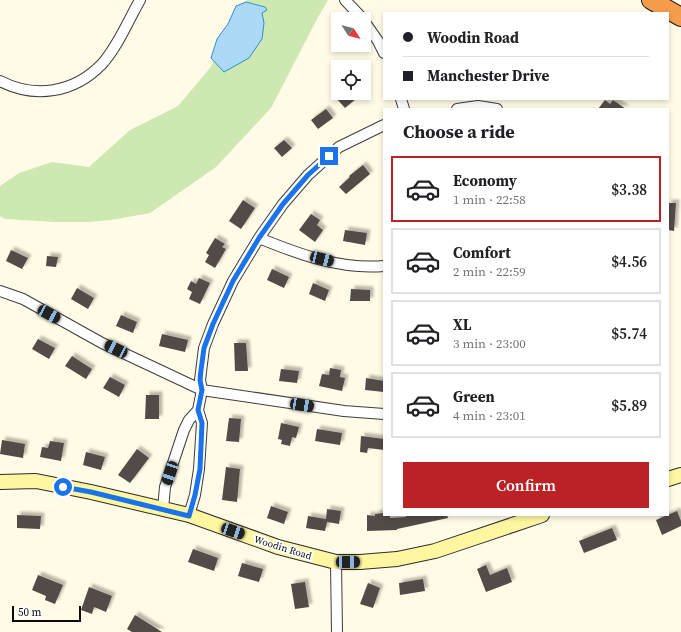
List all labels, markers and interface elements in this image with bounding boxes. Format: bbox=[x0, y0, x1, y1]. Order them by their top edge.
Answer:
north arrow bbox=[331, 12, 371, 52]
map controls bbox=[331, 12, 371, 100]
text: Woodin Road bbox=[427, 27, 519, 48]
button: locate bbox=[331, 60, 371, 100]
text: Manchester Drive bbox=[427, 65, 549, 86]
text: Choose a ride bbox=[403, 119, 515, 144]
route end bbox=[320, 147, 338, 165]
text: Economy bbox=[453, 170, 517, 191]
icon: car bbox=[405, 171, 441, 207]
text: $3.38 bbox=[611, 179, 647, 200]
text: 1 min · 22:58 bbox=[453, 191, 526, 208]
text: Comfort bbox=[453, 242, 511, 263]
icon: car bbox=[405, 243, 441, 279]
car bbox=[309, 250, 335, 268]
text: $4.56 bbox=[611, 251, 647, 272]
text: 2 min · 22:59 bbox=[453, 263, 526, 280]
car bbox=[36, 303, 62, 325]
text: XL bbox=[453, 314, 472, 335]
icon: car bbox=[405, 315, 441, 351]
text: $5.74 bbox=[611, 323, 647, 344]
text: 3 min · 23:00 bbox=[453, 335, 526, 352]
car bbox=[103, 338, 129, 360]
text: Green bbox=[453, 386, 495, 407]
icon: car bbox=[405, 387, 441, 423]
text: $5.89 bbox=[611, 395, 647, 416]
car bbox=[289, 397, 315, 413]
text: 4 min · 23:01 bbox=[453, 407, 526, 424]
car bbox=[161, 460, 179, 486]
button: Confirm bbox=[403, 462, 649, 508]
route start bbox=[54, 478, 72, 496]
car bbox=[220, 521, 246, 541]
street label: Woodin Road bbox=[252, 533, 314, 563]
car bbox=[336, 556, 360, 568]
scale bar bbox=[12, 604, 81, 623]
text: 50 m bbox=[18, 605, 41, 620]

